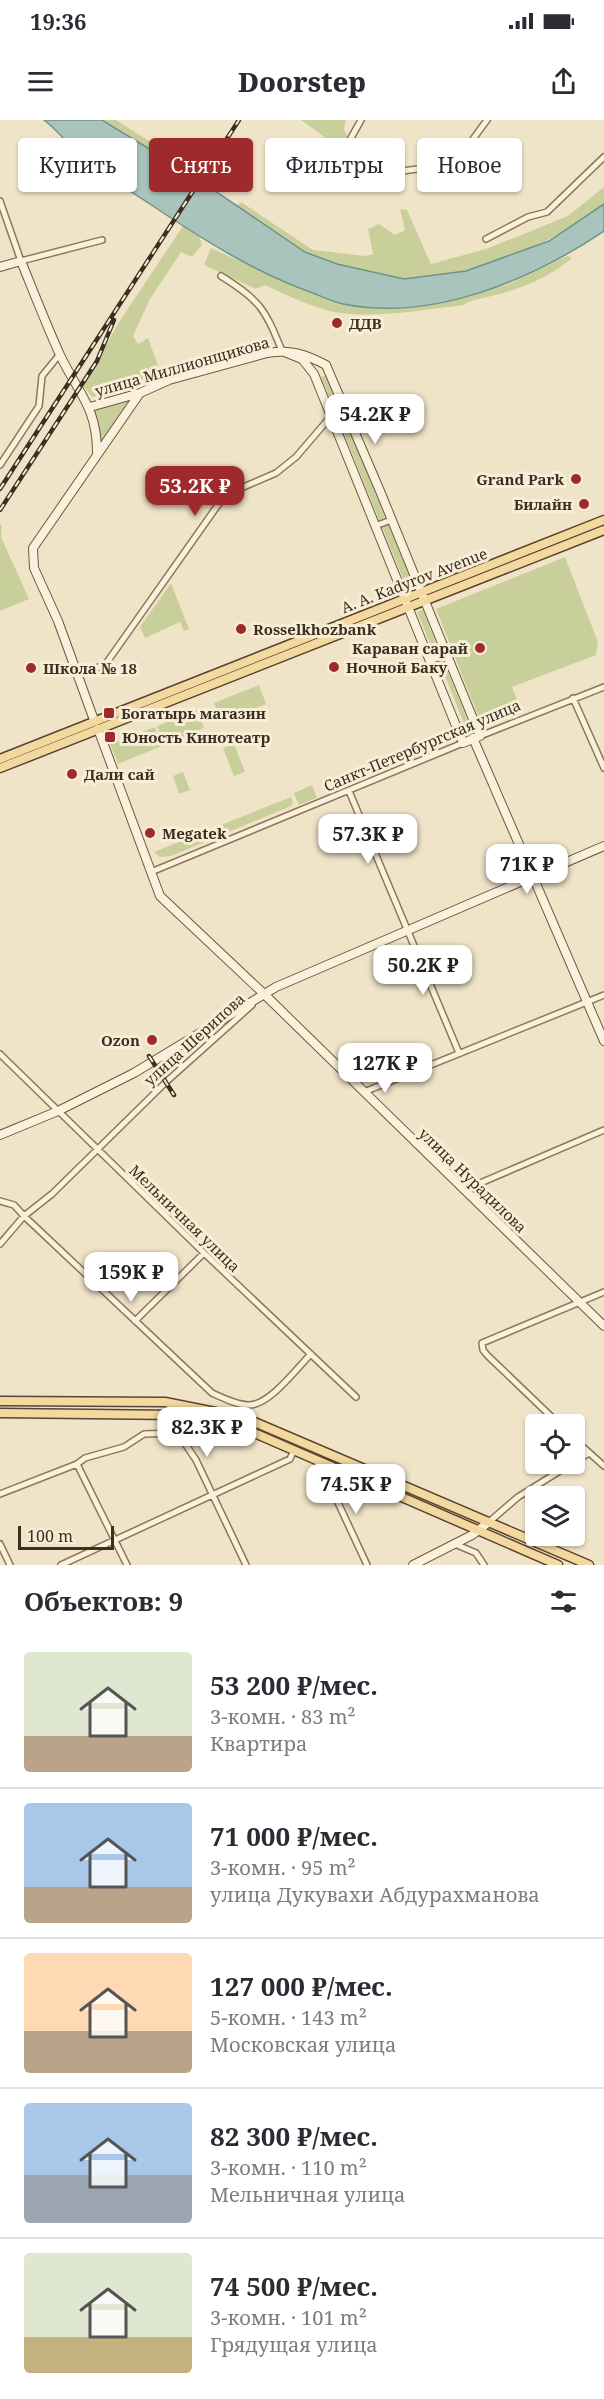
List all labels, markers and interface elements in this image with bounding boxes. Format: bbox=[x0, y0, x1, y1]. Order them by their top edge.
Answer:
text: 19:36 bbox=[30, 6, 86, 36]
text: Doorstep bbox=[238, 63, 366, 100]
icon: menu bbox=[24, 65, 57, 98]
icon: share bbox=[547, 65, 580, 98]
chip: Купить bbox=[18, 138, 137, 192]
chip: Снять bbox=[149, 138, 253, 192]
chip: Фильтры bbox=[265, 138, 405, 192]
chip: Новое bbox=[417, 138, 522, 192]
place label: ДДВ bbox=[349, 313, 382, 333]
marker: ДДВ bbox=[330, 316, 344, 330]
street label: улица Миллионщикова bbox=[92, 332, 272, 400]
pin: 54.2K ₽ bbox=[320, 394, 430, 445]
text: 54.2K ₽ bbox=[339, 400, 411, 427]
pin: 53.2K ₽ bbox=[140, 466, 250, 517]
place label: Grand Park bbox=[476, 469, 564, 489]
text: 53.2K ₽ bbox=[159, 472, 231, 499]
marker: Grand Park bbox=[569, 472, 583, 486]
place label: Билайн bbox=[514, 494, 572, 514]
marker: Билайн bbox=[577, 497, 591, 511]
street label: A. A. Kadyrov Avenue bbox=[338, 543, 490, 617]
place label: Rosselkhozbank bbox=[253, 619, 377, 639]
marker: Rosselkhozbank bbox=[234, 622, 248, 636]
place label: Караван сарай bbox=[352, 638, 468, 658]
marker: Караван сарай bbox=[473, 641, 487, 655]
place label: Ночной Баку bbox=[346, 657, 448, 677]
place label: Школа № 18 bbox=[43, 658, 137, 678]
marker: Ночной Баку bbox=[327, 660, 341, 674]
marker: Школа № 18 bbox=[24, 661, 38, 675]
street label: Санкт-Петербургская улица bbox=[320, 694, 524, 796]
place label: Богатырь магазин bbox=[121, 703, 266, 723]
marker: Богатырь магазин bbox=[102, 706, 116, 720]
place label: Юность Кинотеатр bbox=[122, 727, 270, 747]
marker: Юность Кинотеатр bbox=[103, 730, 117, 744]
place label: Дали сай bbox=[84, 764, 155, 784]
marker: Дали сай bbox=[65, 767, 79, 781]
pin: 57.3K ₽ bbox=[313, 814, 423, 865]
text: 57.3K ₽ bbox=[332, 820, 404, 847]
place label: Megatek bbox=[162, 823, 227, 843]
marker: Megatek bbox=[143, 826, 157, 840]
pin: 71K ₽ bbox=[485, 844, 569, 895]
text: 71K ₽ bbox=[500, 850, 554, 877]
pin: 50.2K ₽ bbox=[368, 945, 478, 996]
text: 50.2K ₽ bbox=[387, 951, 459, 978]
street label: улица Шерипова bbox=[139, 988, 249, 1090]
place label: Ozon bbox=[101, 1030, 140, 1050]
marker: Ozon bbox=[145, 1033, 159, 1047]
pin: 127K ₽ bbox=[336, 1043, 434, 1094]
text: 127K ₽ bbox=[352, 1049, 418, 1076]
street label: улица Нурадилова bbox=[415, 1123, 531, 1237]
street label: Мельничная улица bbox=[125, 1160, 245, 1276]
pin: 159K ₽ bbox=[82, 1252, 180, 1303]
text: 159K ₽ bbox=[98, 1258, 164, 1285]
pin: 82.3K ₽ bbox=[152, 1407, 262, 1458]
text: 82.3K ₽ bbox=[171, 1413, 243, 1440]
map controls bbox=[525, 1414, 585, 1546]
button: locate bbox=[525, 1414, 585, 1474]
pin: 74.5K ₽ bbox=[301, 1464, 411, 1515]
text: 74.5K ₽ bbox=[320, 1470, 392, 1497]
button: layers bbox=[525, 1486, 585, 1546]
scale bar bbox=[18, 1523, 114, 1550]
text: 100 m bbox=[27, 1525, 73, 1547]
text: Объектов: 9 bbox=[24, 1583, 183, 1619]
icon: filters bbox=[547, 1585, 580, 1618]
text: 53 200 ₽/мес. bbox=[210, 1667, 378, 1703]
icon: home bbox=[72, 1676, 144, 1748]
text: 3-комн. · 83 m² bbox=[210, 1703, 356, 1730]
text: Квартира bbox=[210, 1730, 307, 1757]
text: 71 000 ₽/мес. bbox=[210, 1818, 378, 1854]
icon: home bbox=[72, 1827, 144, 1899]
text: 3-комн. · 95 m² bbox=[210, 1854, 356, 1881]
text: улица Дукувахи Абдурахманова bbox=[210, 1881, 540, 1908]
text: 127 000 ₽/мес. bbox=[210, 1968, 393, 2004]
icon: home bbox=[72, 1977, 144, 2049]
text: 5-комн. · 143 m² bbox=[210, 2004, 367, 2031]
text: Московская улица bbox=[210, 2031, 396, 2058]
text: 82 300 ₽/мес. bbox=[210, 2118, 378, 2154]
icon: home bbox=[72, 2127, 144, 2199]
text: 3-комн. · 110 m² bbox=[210, 2154, 367, 2181]
text: Мельничная улица bbox=[210, 2181, 406, 2208]
text: 74 500 ₽/мес. bbox=[210, 2268, 378, 2304]
icon: home bbox=[72, 2277, 144, 2349]
text: 3-комн. · 101 m² bbox=[210, 2304, 367, 2331]
text: Грядущая улица bbox=[210, 2331, 378, 2358]

